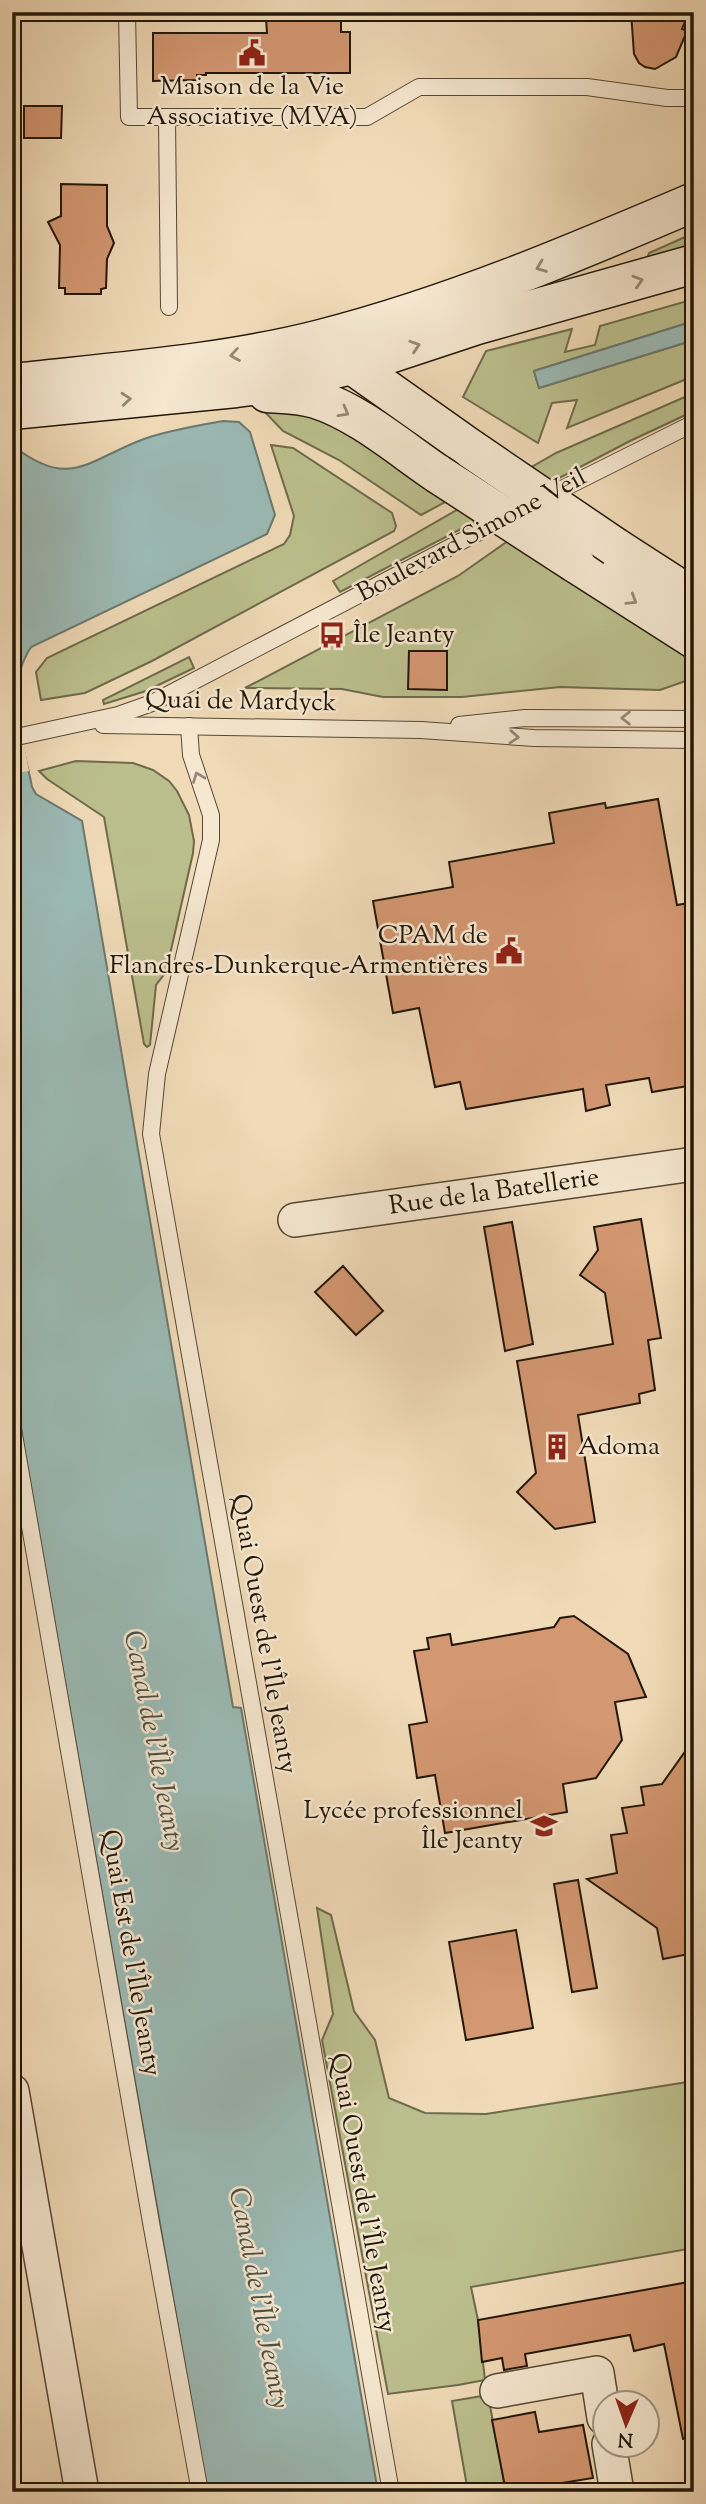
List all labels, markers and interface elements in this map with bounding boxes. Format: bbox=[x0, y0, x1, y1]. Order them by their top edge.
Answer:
public building icon: Maison de la Vie Associative (MVA) bbox=[237, 38, 267, 68]
place label: Maison de la Vie Associative (MVA) bbox=[146, 69, 358, 136]
one-way arrow bbox=[535, 259, 547, 273]
one-way arrow bbox=[631, 275, 643, 289]
one-way arrow bbox=[409, 339, 421, 354]
one-way arrow bbox=[230, 347, 241, 362]
one-way arrow bbox=[121, 392, 132, 407]
one-way arrow bbox=[336, 404, 349, 417]
street label: Boulevard Simone Veil bbox=[350, 460, 594, 612]
one-way arrow bbox=[625, 591, 638, 604]
place label: Île Jeanty bbox=[353, 617, 455, 654]
bus stop icon: Île Jeanty bbox=[317, 620, 347, 650]
street label: Quai de Mardyck bbox=[145, 682, 337, 722]
one-way arrow bbox=[620, 710, 630, 726]
one-way arrow bbox=[509, 729, 520, 744]
one-way arrow bbox=[193, 772, 207, 784]
place label: CPAM de Flandres-Dunkerque-Armentières bbox=[109, 918, 488, 985]
public building icon: CPAM de Flandres-Dunkerque-Armentières bbox=[494, 936, 524, 966]
street label: Rue de la Batellerie bbox=[386, 1159, 602, 1225]
place label: Adoma bbox=[578, 1429, 660, 1466]
building icon: Adoma bbox=[542, 1432, 572, 1462]
street label: Quai Ouest de l'Île Jeanty bbox=[220, 1491, 306, 1777]
water label: Canal de l'Île Jeanty bbox=[112, 1627, 194, 1855]
place label: Lycée professionnel Île Jeanty bbox=[304, 1793, 523, 1860]
school or university icon: Lycée professionnel Île Jeanty bbox=[529, 1811, 559, 1841]
street label: Quai Est de l'Île Jeanty bbox=[90, 1827, 170, 2079]
street label: Quai Ouest de l'Île Jeanty bbox=[319, 2050, 405, 2336]
water label: Canal de l'Île Jeanty bbox=[217, 2184, 299, 2412]
north arrow bbox=[590, 2388, 660, 2458]
text: N bbox=[617, 2425, 634, 2452]

